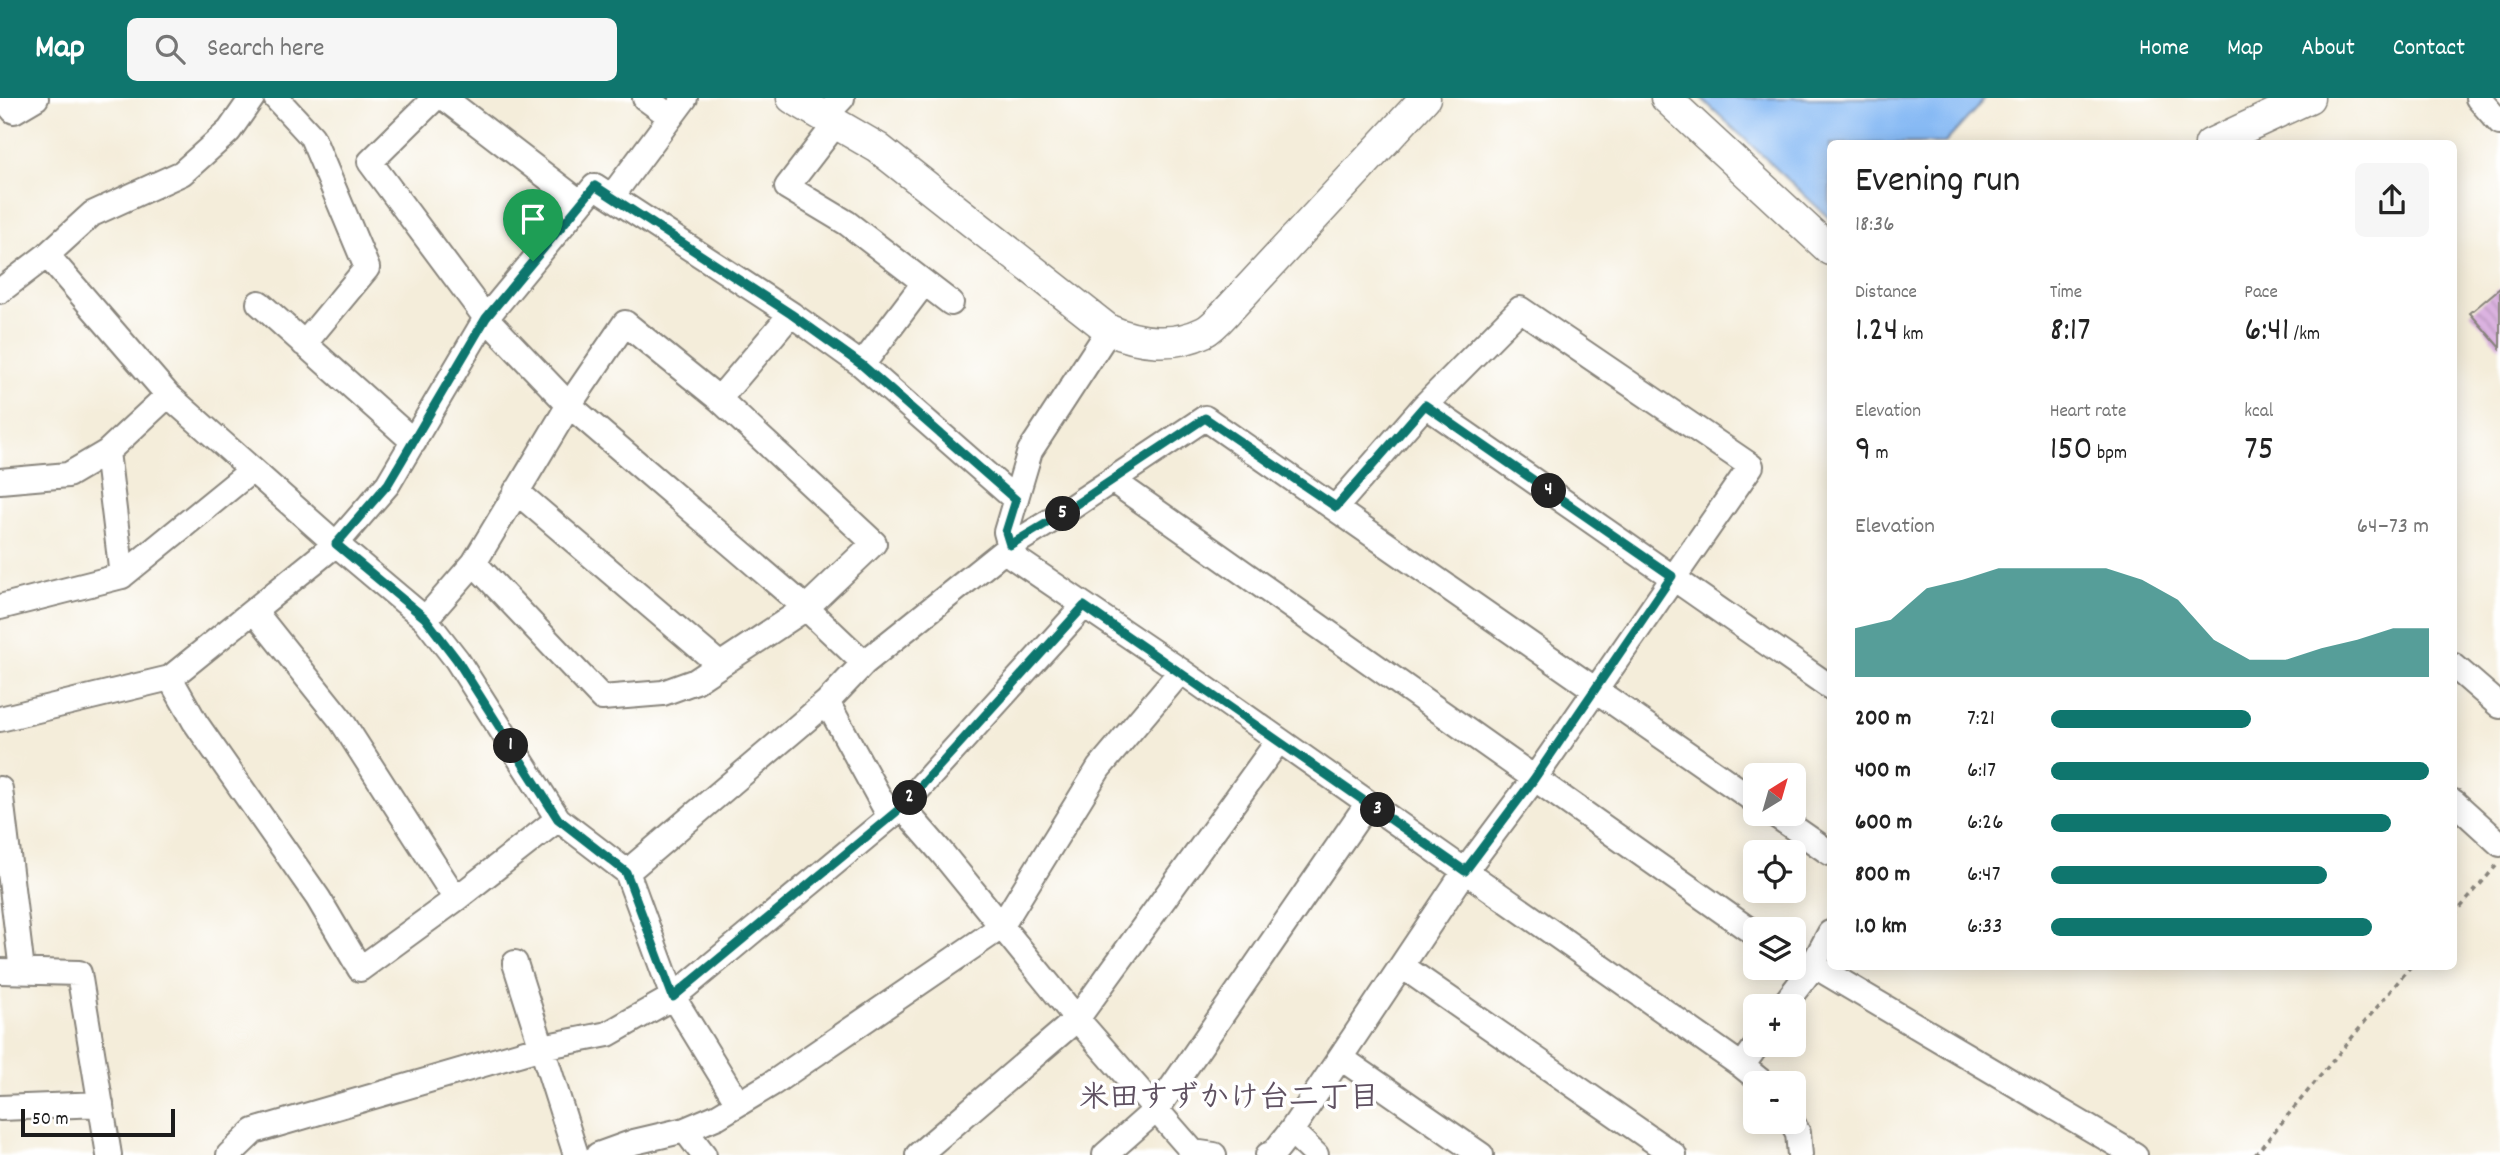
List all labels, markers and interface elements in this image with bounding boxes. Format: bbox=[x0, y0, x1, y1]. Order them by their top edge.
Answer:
search box bbox=[127, 18, 617, 81]
text: Map bbox=[35, 26, 85, 73]
icon: search bbox=[151, 30, 189, 68]
text: Search here bbox=[207, 31, 325, 68]
text: Home bbox=[2139, 32, 2189, 66]
text: Map bbox=[2227, 32, 2263, 66]
text: About bbox=[2301, 32, 2355, 66]
text: Contact bbox=[2393, 32, 2465, 66]
text: Evening run bbox=[1855, 155, 2020, 210]
button: share bbox=[2355, 163, 2429, 237]
pin bbox=[503, 189, 563, 261]
icon: arrive bbox=[514, 200, 552, 238]
text: 18:36 bbox=[1855, 209, 1895, 242]
text: Distance bbox=[1855, 280, 1917, 307]
text: Time bbox=[2050, 280, 2082, 307]
text: Pace bbox=[2244, 280, 2278, 307]
text: 1.24 bbox=[1855, 307, 1898, 357]
text: 8:17 bbox=[2050, 307, 2091, 357]
text: 6:41 bbox=[2244, 307, 2289, 357]
text: km bbox=[1898, 322, 1924, 349]
text: /km bbox=[2289, 322, 2320, 349]
text: Elevation bbox=[1855, 399, 1921, 426]
text: Heart rate bbox=[2050, 399, 2126, 426]
text: kcal bbox=[2244, 399, 2273, 426]
text: 9 bbox=[1855, 426, 1871, 476]
text: 150 bbox=[2050, 426, 2093, 476]
text: 75 bbox=[2244, 426, 2274, 476]
text: m bbox=[1871, 441, 1888, 468]
text: bpm bbox=[2093, 441, 2127, 468]
pin: 4 bbox=[1532, 474, 1566, 508]
text: 4 bbox=[1545, 477, 1552, 504]
pin: 5 bbox=[1046, 496, 1080, 532]
text: 5 bbox=[1058, 500, 1067, 527]
text: Elevation bbox=[1855, 511, 1935, 544]
text: 64–73 m bbox=[2357, 511, 2429, 544]
text: 200 m bbox=[1855, 703, 1911, 736]
text: 7:21 bbox=[1967, 703, 1995, 736]
pin: 1 bbox=[494, 728, 528, 764]
text: 1 bbox=[508, 732, 513, 759]
text: 400 m bbox=[1855, 755, 1911, 788]
text: 6:17 bbox=[1967, 755, 1996, 788]
north arrow bbox=[1743, 763, 1806, 826]
map controls bbox=[1743, 763, 1806, 1134]
pin: 2 bbox=[892, 780, 928, 816]
text: 2 bbox=[905, 784, 914, 811]
pin: 3 bbox=[1360, 792, 1396, 828]
text: 3 bbox=[1373, 796, 1382, 823]
text: 600 m bbox=[1855, 807, 1912, 840]
text: 6:26 bbox=[1967, 807, 2003, 840]
button: locate bbox=[1743, 840, 1806, 903]
text: 800 m bbox=[1855, 859, 1910, 892]
text: 6:47 bbox=[1967, 859, 2000, 892]
text: 1.0 km bbox=[1855, 911, 1907, 944]
text: 6:33 bbox=[1967, 911, 2003, 944]
button: layers bbox=[1743, 917, 1806, 980]
button: + bbox=[1743, 994, 1806, 1057]
button: − bbox=[1743, 1071, 1806, 1134]
district label: 米田すずかけ台二丁目 bbox=[1079, 1079, 1379, 1122]
scale bar bbox=[21, 1106, 175, 1138]
text: 50 m bbox=[32, 1107, 69, 1134]

